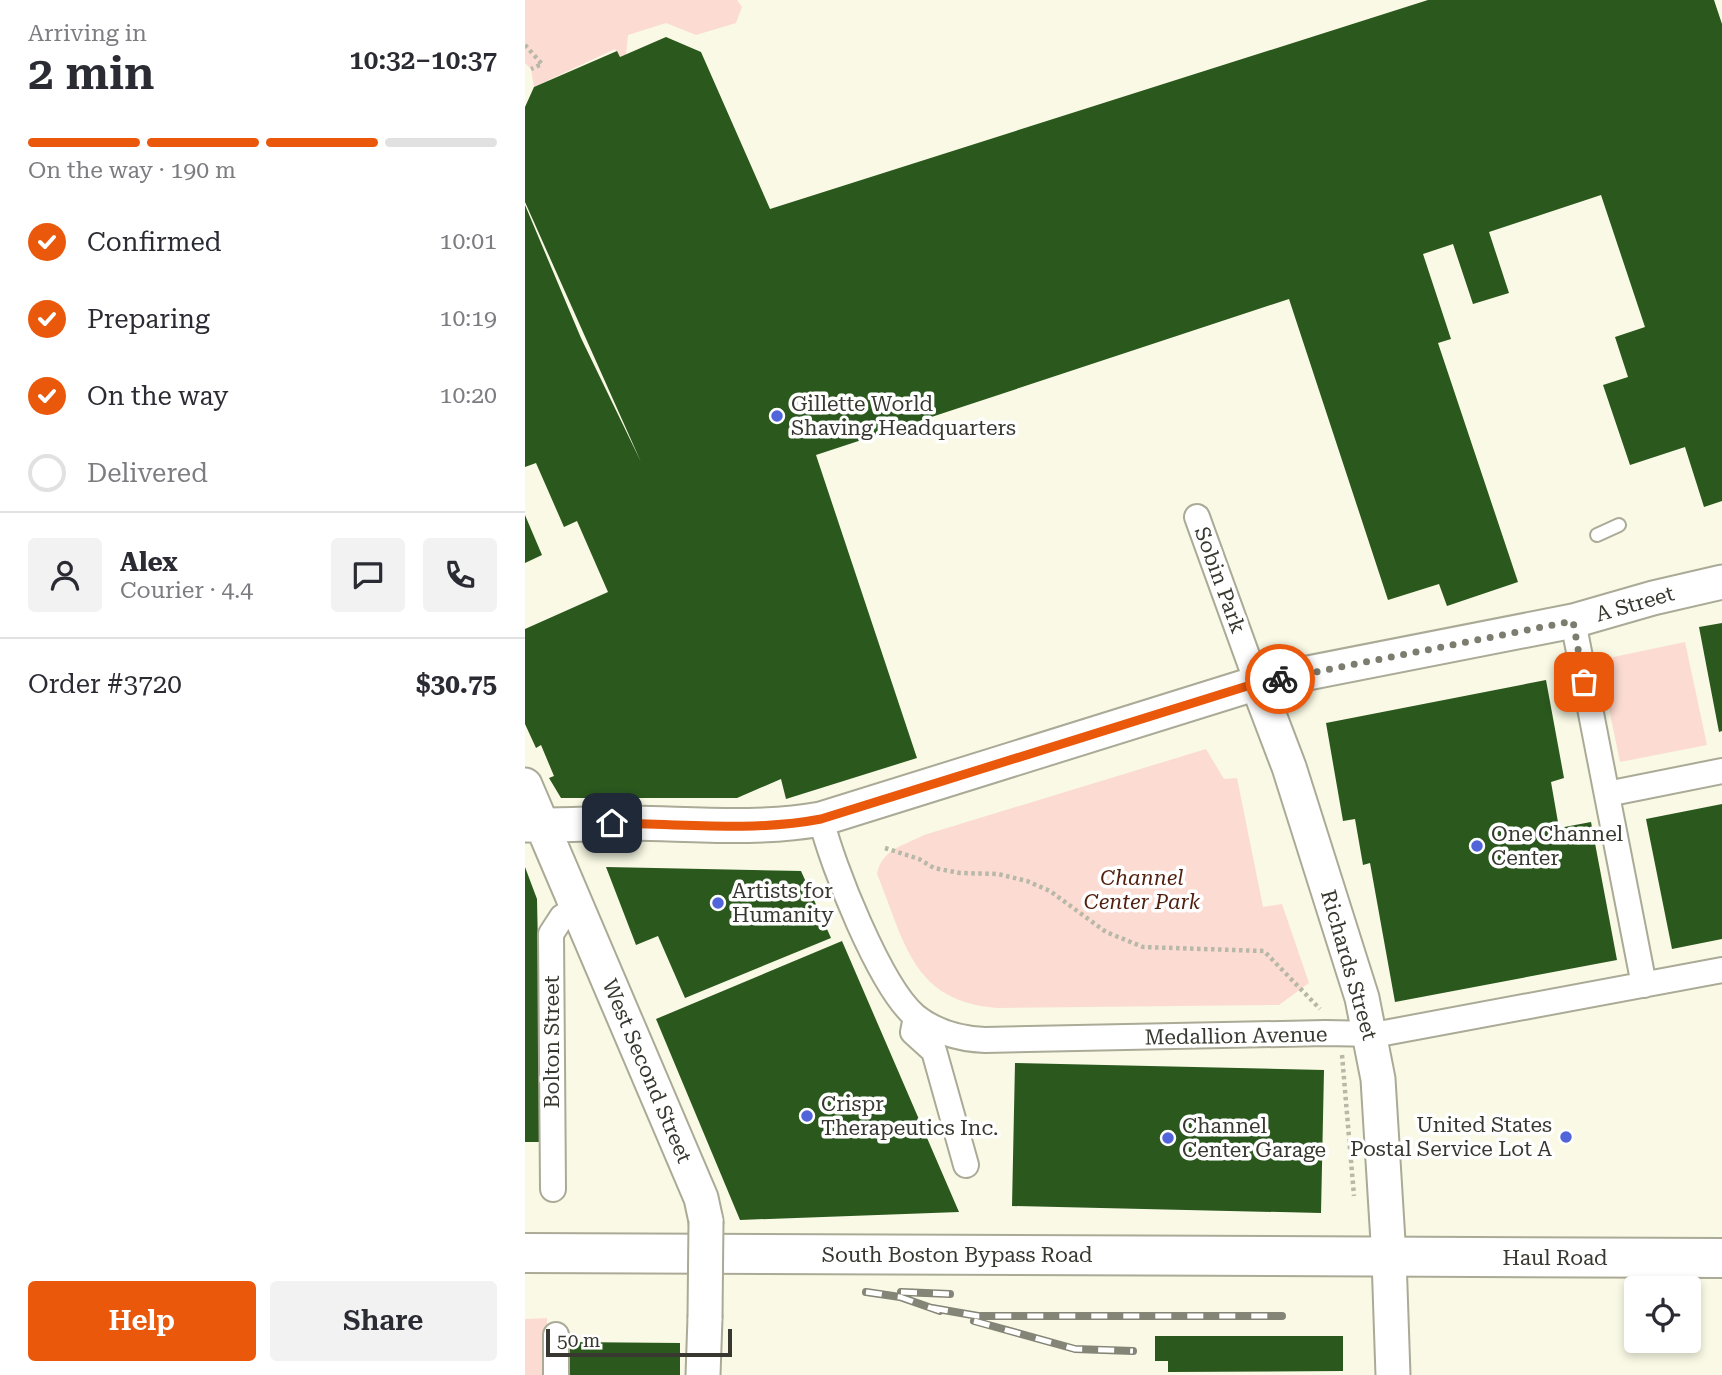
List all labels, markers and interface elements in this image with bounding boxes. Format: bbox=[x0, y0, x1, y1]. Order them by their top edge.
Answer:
text: Arriving in bbox=[28, 20, 147, 47]
text: 10:32–10:37 bbox=[349, 45, 497, 75]
text: 2 min bbox=[28, 46, 155, 100]
text: On the way · 190 m bbox=[28, 157, 236, 184]
icon: check bbox=[28, 223, 66, 261]
text: Confirmed bbox=[87, 227, 222, 257]
text: 10:01 bbox=[440, 228, 497, 255]
icon: check bbox=[28, 300, 66, 338]
text: Preparing bbox=[87, 304, 210, 334]
text: 10:19 bbox=[440, 305, 497, 332]
icon: check bbox=[28, 377, 66, 415]
text: On the way bbox=[87, 381, 228, 411]
text: 10:20 bbox=[440, 382, 497, 409]
place label: Gillette World Shaving Headquarters bbox=[791, 392, 1016, 440]
marker: Gillette World Shaving Headquarters bbox=[769, 408, 785, 424]
text: Delivered bbox=[87, 458, 208, 488]
street label: Sobin Park bbox=[1190, 523, 1250, 637]
button: person bbox=[28, 538, 102, 612]
button: chat bbox=[331, 538, 405, 612]
button: phone bbox=[423, 538, 497, 612]
text: Alex bbox=[120, 547, 178, 577]
text: Courier · 4.4 bbox=[120, 577, 253, 604]
street label: A Street bbox=[1593, 581, 1677, 627]
courier bbox=[1245, 644, 1315, 714]
pin bbox=[1554, 652, 1614, 712]
icon: bike bbox=[1261, 660, 1299, 698]
icon: bag bbox=[1565, 663, 1603, 701]
text: Order #3720 bbox=[28, 669, 182, 699]
text: $30.75 bbox=[416, 669, 497, 699]
pin bbox=[582, 793, 642, 853]
icon: home bbox=[593, 804, 631, 842]
place label: One Channel Center bbox=[1491, 822, 1623, 870]
marker: One Channel Center bbox=[1469, 838, 1485, 854]
park label: Channel Center Park bbox=[1084, 866, 1201, 914]
place label: Artists for Humanity bbox=[732, 879, 834, 927]
street label: Richards Street bbox=[1316, 887, 1382, 1043]
marker: Artists for Humanity bbox=[710, 895, 726, 911]
street label: Bolton Street bbox=[540, 975, 564, 1109]
street label: West Second Street bbox=[597, 976, 697, 1167]
street label: Medallion Avenue bbox=[1144, 1022, 1328, 1050]
place label: Crispr Therapeutics Inc. bbox=[821, 1092, 998, 1140]
marker: Crispr Therapeutics Inc. bbox=[799, 1108, 815, 1124]
place label: United States Postal Service Lot A bbox=[1350, 1113, 1552, 1161]
place label: Channel Center Garage bbox=[1182, 1114, 1326, 1162]
marker: United States Postal Service Lot A bbox=[1558, 1129, 1574, 1145]
marker: Channel Center Garage bbox=[1160, 1130, 1176, 1146]
street label: South Boston Bypass Road bbox=[822, 1243, 1093, 1267]
street label: Haul Road bbox=[1502, 1246, 1608, 1270]
map controls bbox=[1624, 1276, 1701, 1353]
button: locate bbox=[1624, 1276, 1701, 1353]
button: Help bbox=[28, 1281, 256, 1361]
button: Share bbox=[270, 1281, 497, 1361]
scale bar bbox=[546, 1326, 731, 1358]
text: 50 m bbox=[557, 1329, 600, 1352]

